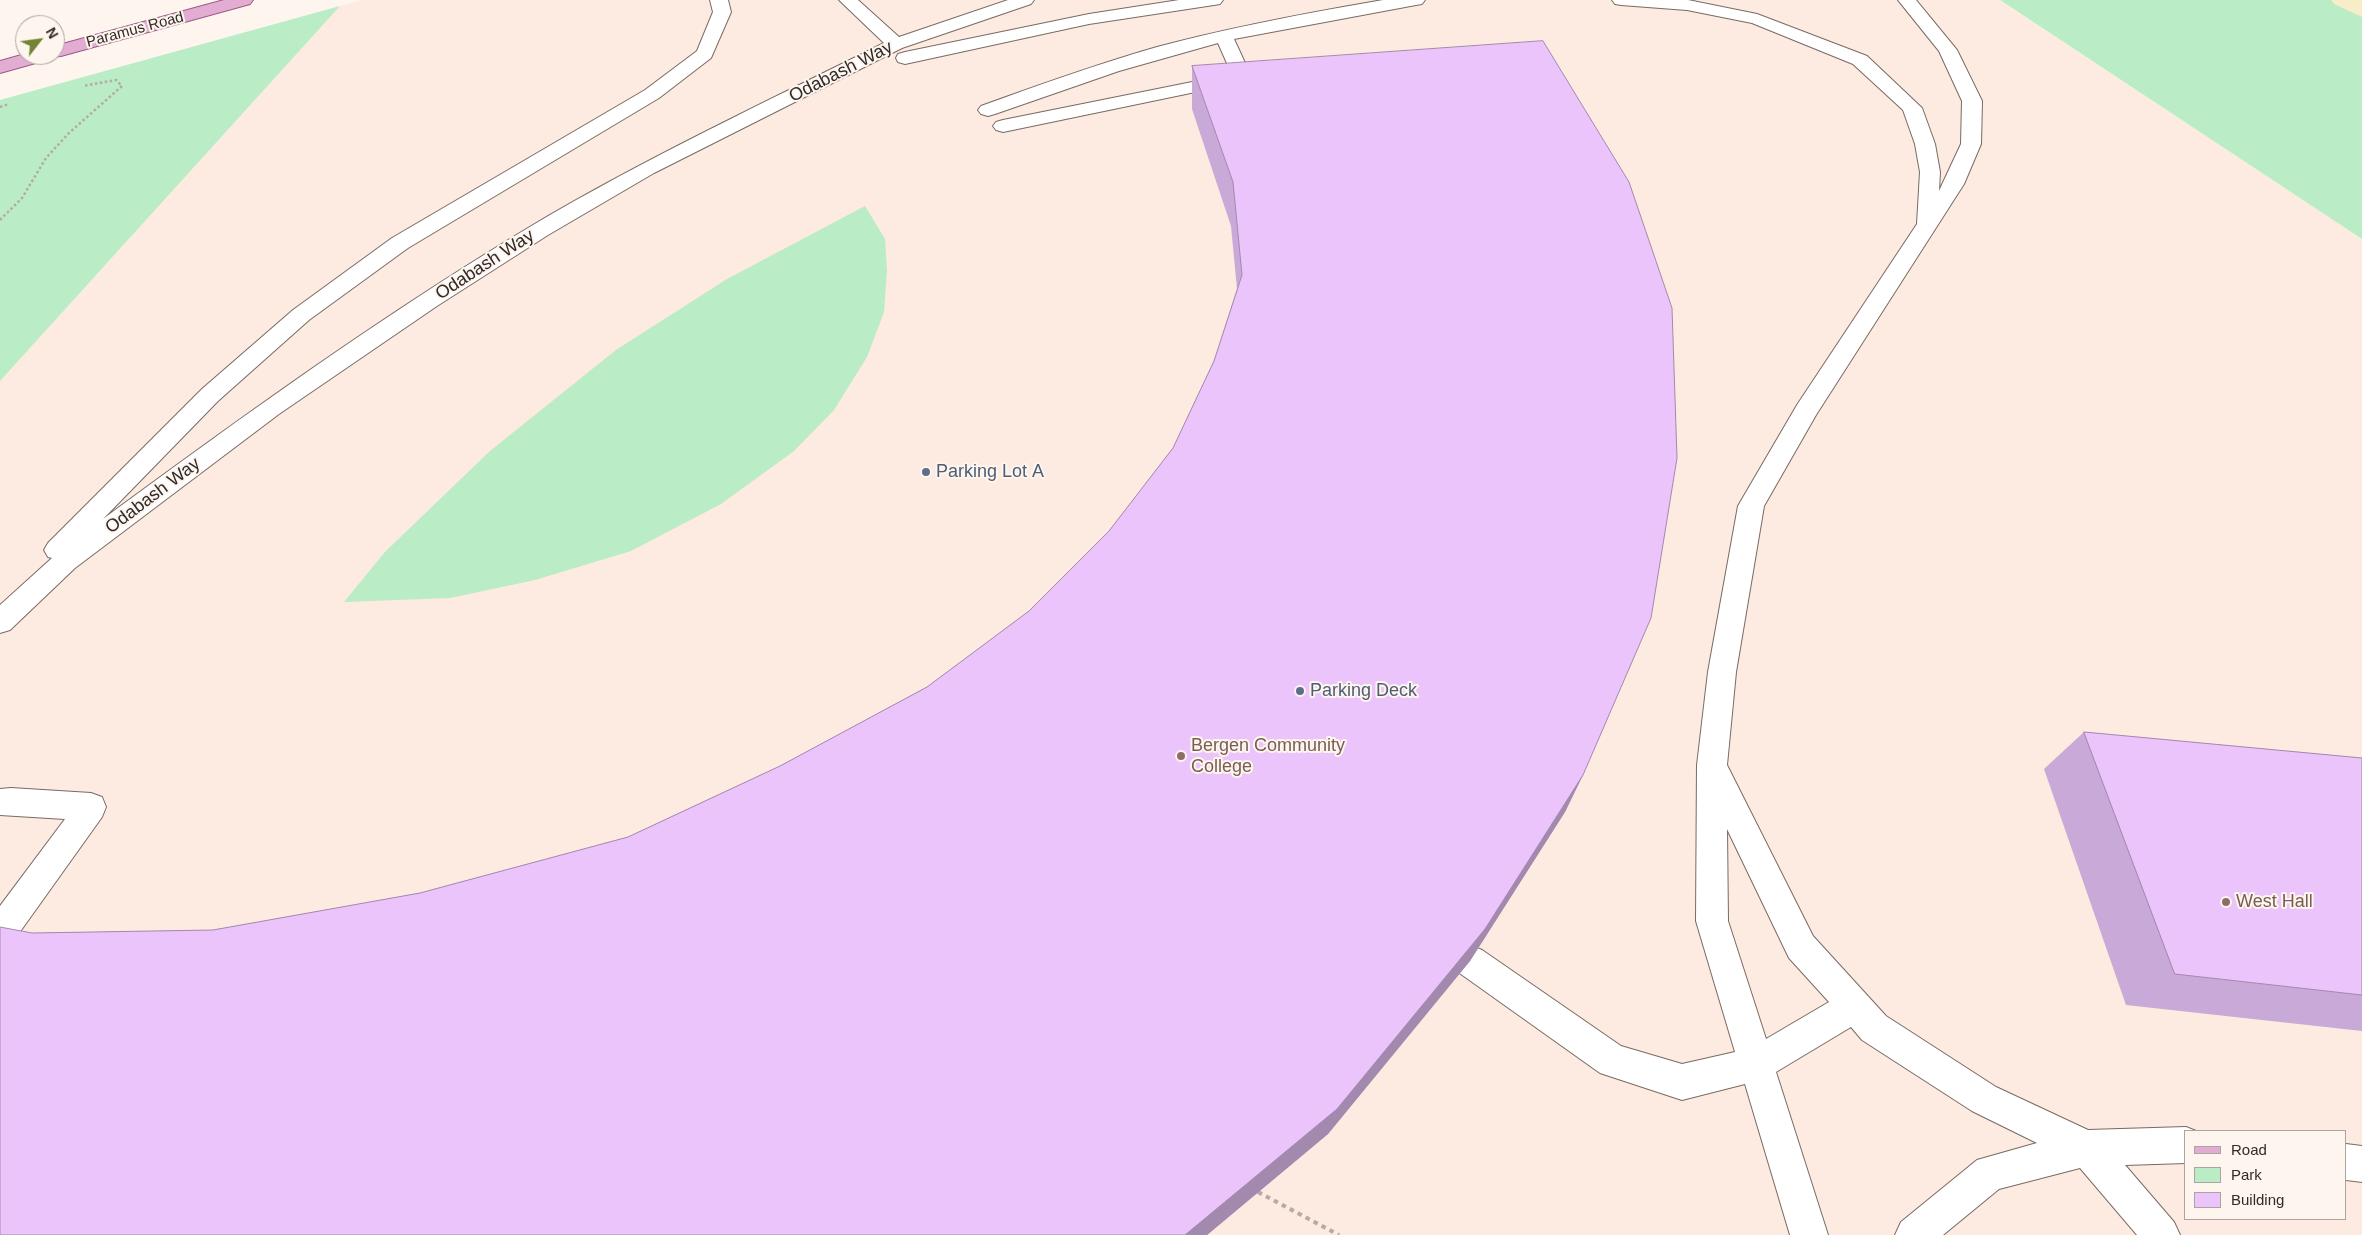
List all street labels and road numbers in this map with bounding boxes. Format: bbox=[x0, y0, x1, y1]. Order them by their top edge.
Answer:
street label: Paramus Road bbox=[84, 8, 186, 52]
street label: Odabash Way bbox=[786, 37, 896, 107]
street label: Odabash Way bbox=[432, 225, 538, 305]
street label: Odabash Way bbox=[101, 453, 205, 539]

